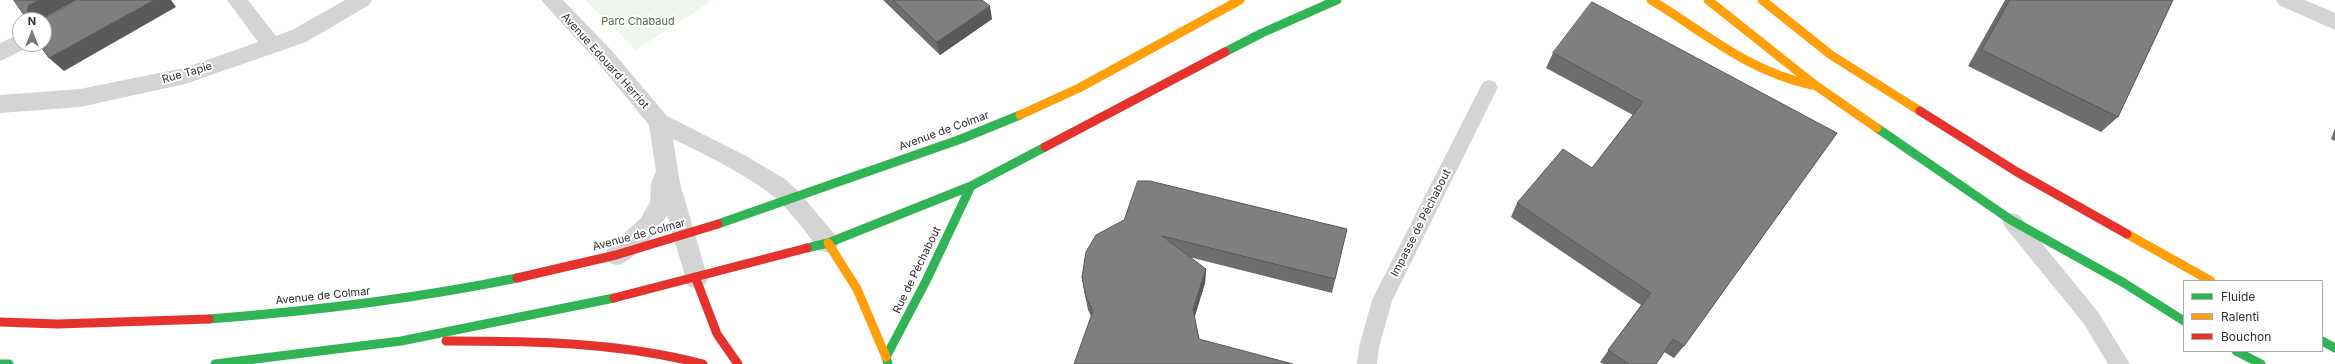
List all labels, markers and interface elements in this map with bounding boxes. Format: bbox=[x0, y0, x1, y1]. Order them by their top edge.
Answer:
street label: Avenue Edouard Herriot bbox=[559, 10, 651, 112]
north arrow bbox=[12, 12, 52, 52]
text: N bbox=[28, 14, 36, 28]
park label: Parc Chabaud bbox=[601, 15, 675, 29]
street label: Rue Tapie bbox=[160, 60, 214, 86]
street label: Avenue de Colmar bbox=[897, 109, 991, 153]
street label: Impasse de Péchabout bbox=[1388, 167, 1454, 279]
street label: Avenue de Colmar bbox=[591, 216, 687, 254]
street label: Rue de Péchabout bbox=[890, 224, 944, 316]
legend bbox=[2183, 280, 2323, 352]
street label: Avenue de Colmar bbox=[275, 284, 371, 308]
text: Fluide bbox=[2221, 289, 2255, 304]
text: Ralenti bbox=[2221, 309, 2259, 324]
text: Bouchon bbox=[2221, 329, 2271, 344]

